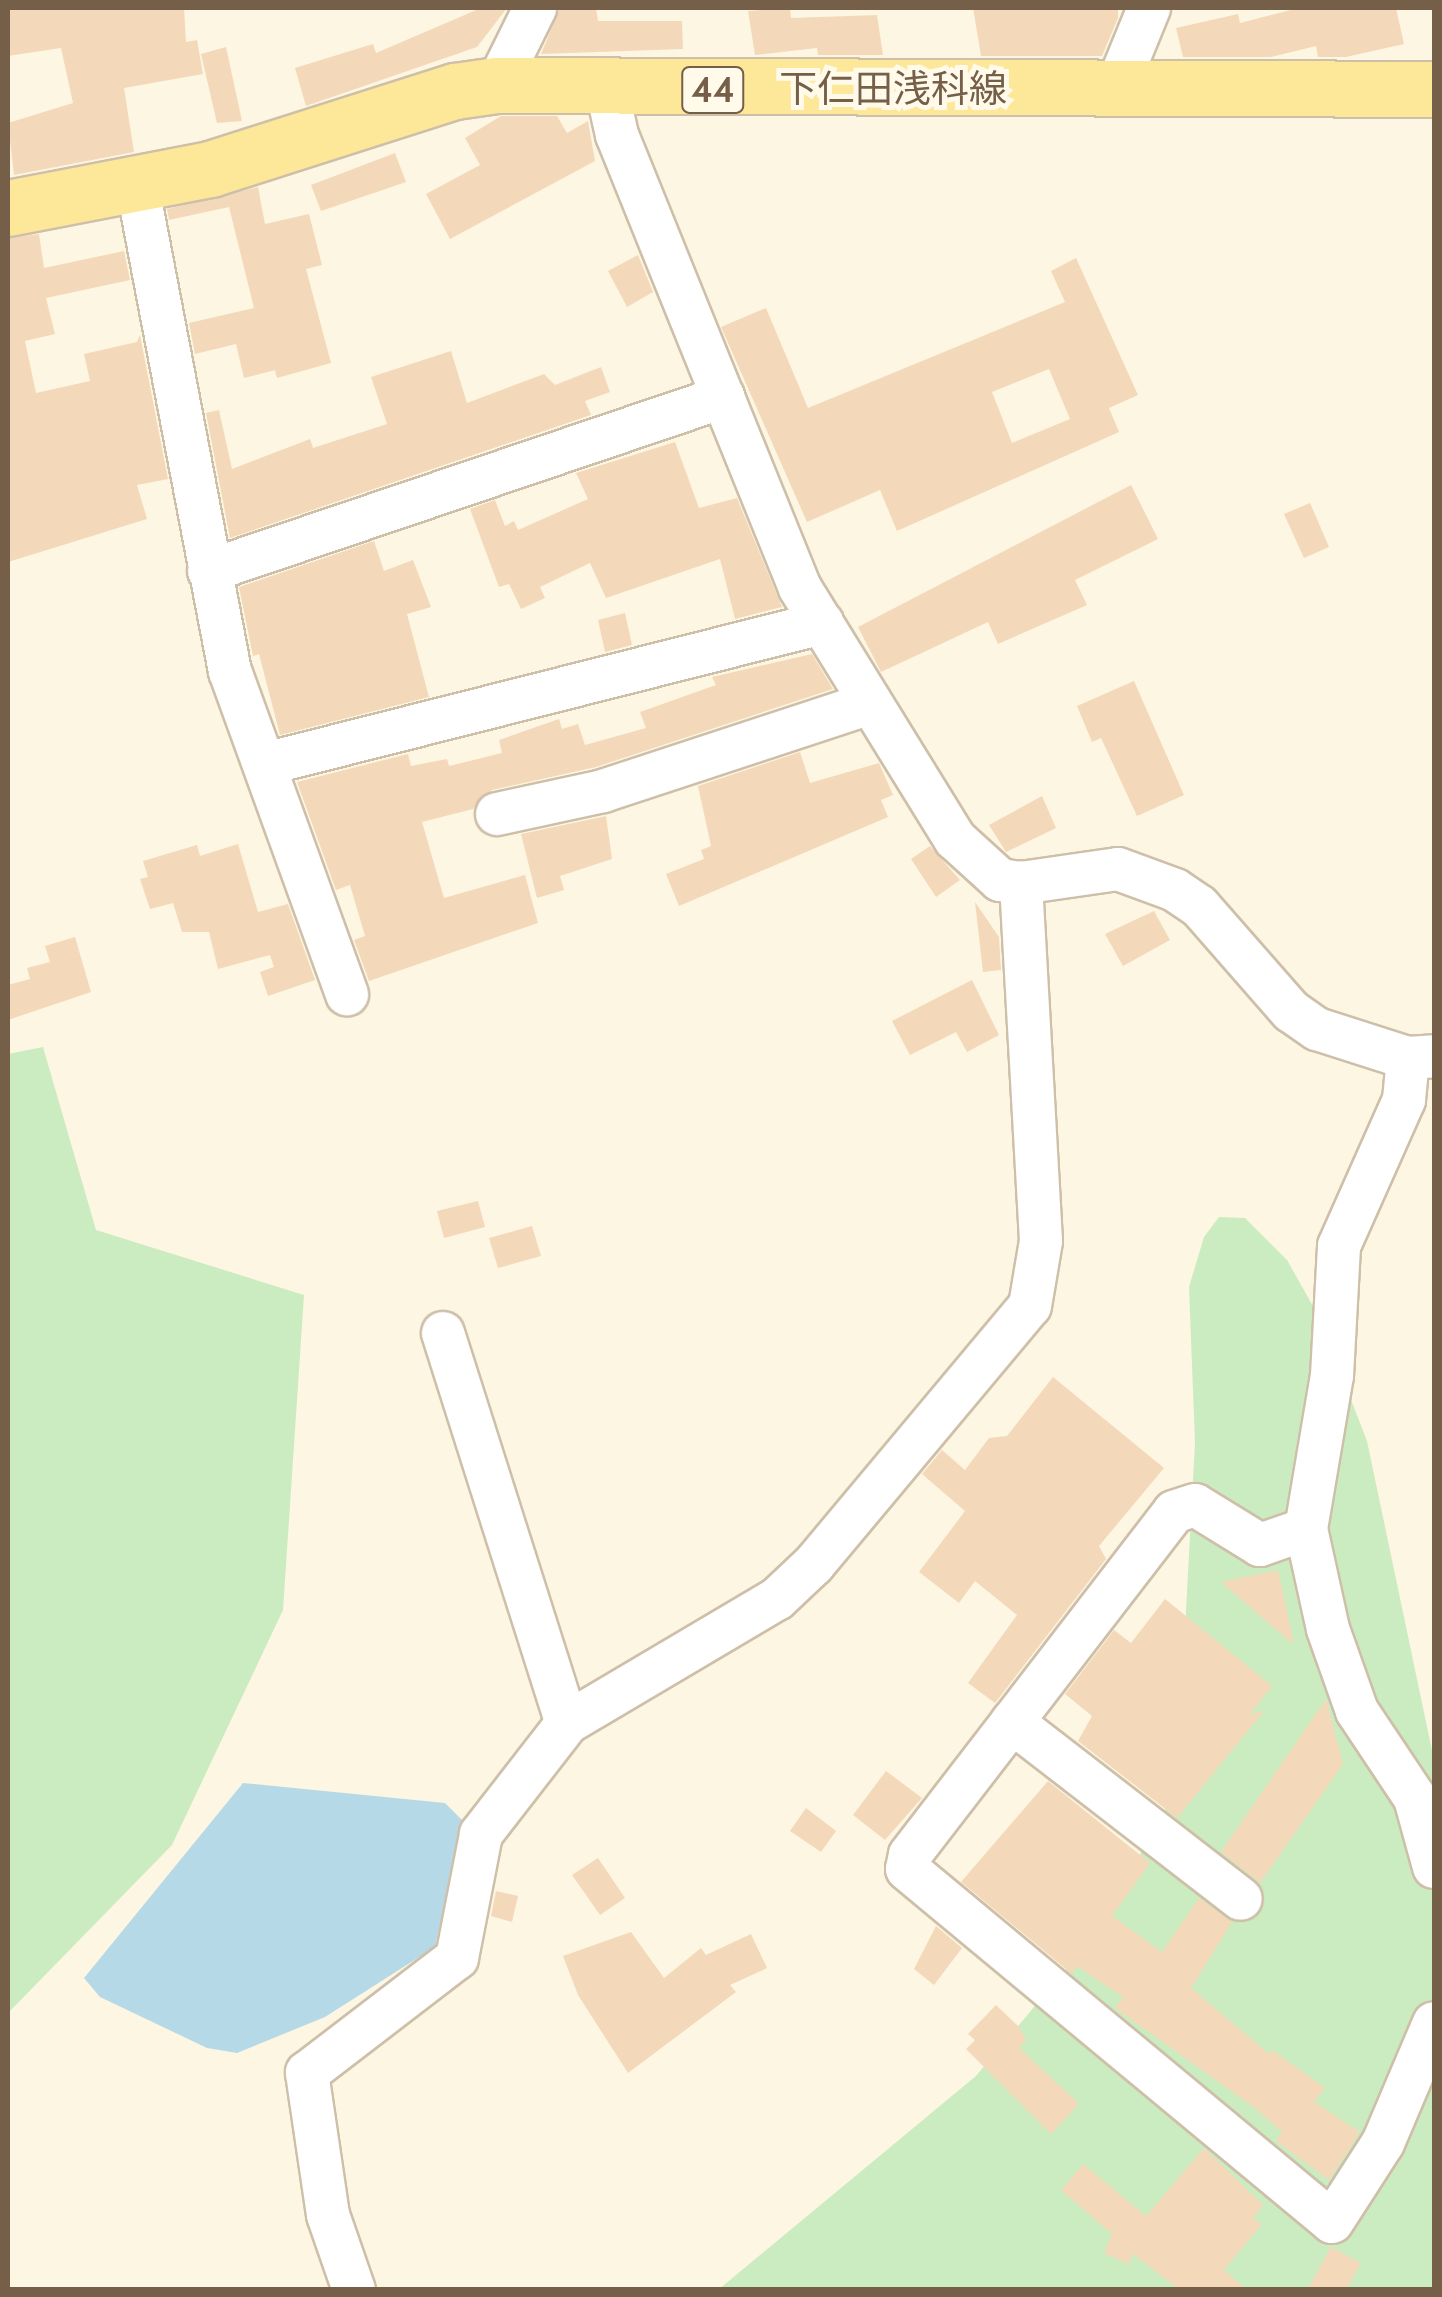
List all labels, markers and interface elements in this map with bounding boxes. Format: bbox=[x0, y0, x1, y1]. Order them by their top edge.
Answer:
road number: 44 bbox=[680, 60, 746, 120]
street label: 下仁田浅科線 bbox=[779, 66, 1007, 112]

